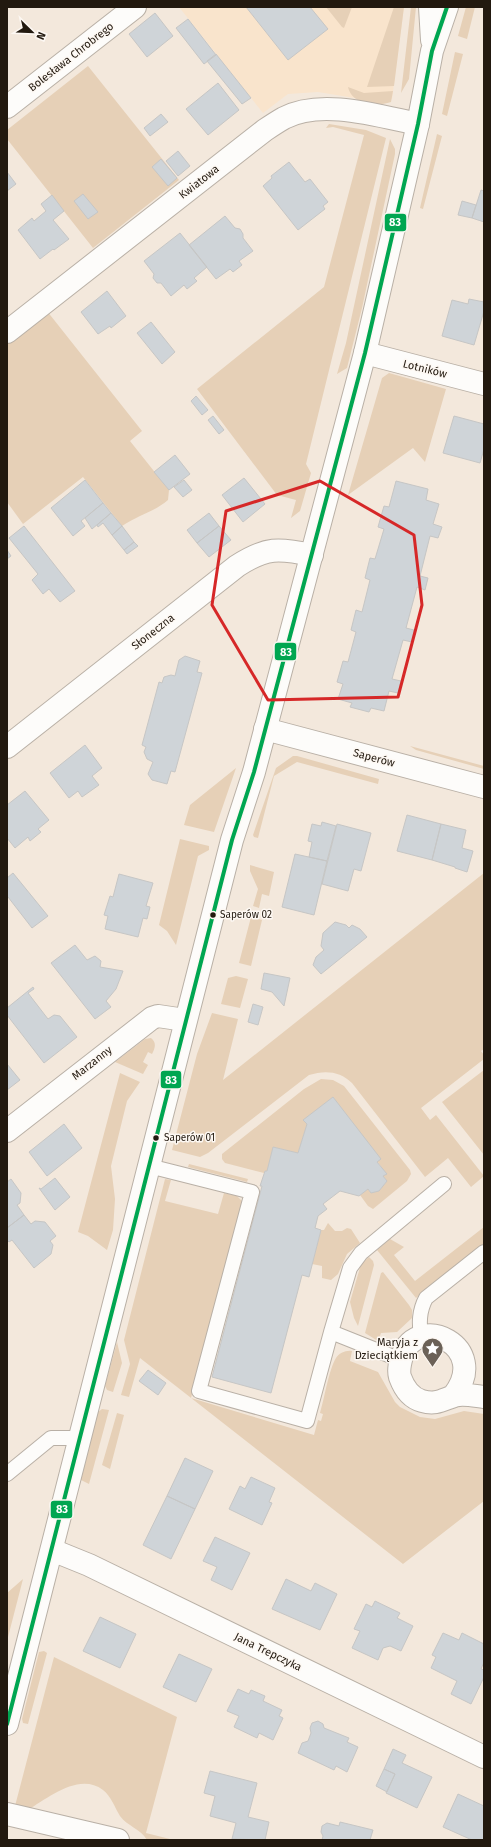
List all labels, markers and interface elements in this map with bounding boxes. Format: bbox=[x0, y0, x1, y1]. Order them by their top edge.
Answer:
north arrow bbox=[12, 12, 52, 52]
street label: Bolesława Chrobrego bbox=[26, 20, 116, 94]
text: N bbox=[33, 30, 48, 42]
street label: Kwiatowa bbox=[176, 162, 222, 202]
line badge: 83 bbox=[384, 213, 407, 232]
text: 83 bbox=[389, 216, 401, 229]
street label: Lotników bbox=[402, 357, 449, 381]
street label: Słoneczna bbox=[129, 611, 177, 653]
line badge: 83 bbox=[274, 642, 297, 661]
text: 83 bbox=[280, 646, 292, 659]
street label: Saperów bbox=[352, 746, 396, 770]
place label: Saperów 02 bbox=[220, 909, 272, 921]
marker: Saperów 02 bbox=[208, 910, 218, 920]
street label: Marzanny bbox=[69, 1043, 115, 1083]
line badge: 83 bbox=[160, 1070, 182, 1089]
text: 83 bbox=[165, 1074, 177, 1087]
place label: Saperów 01 bbox=[164, 1132, 215, 1144]
marker: Saperów 01 bbox=[151, 1133, 161, 1143]
place icon: Maryja z Dzieciątkiem bbox=[420, 1335, 446, 1368]
place label: Maryja z Dzieciątkiem bbox=[355, 1336, 418, 1362]
line badge: 83 bbox=[50, 1500, 73, 1519]
text: 83 bbox=[56, 1503, 68, 1516]
street label: Jana Trepczyka bbox=[232, 1630, 304, 1674]

